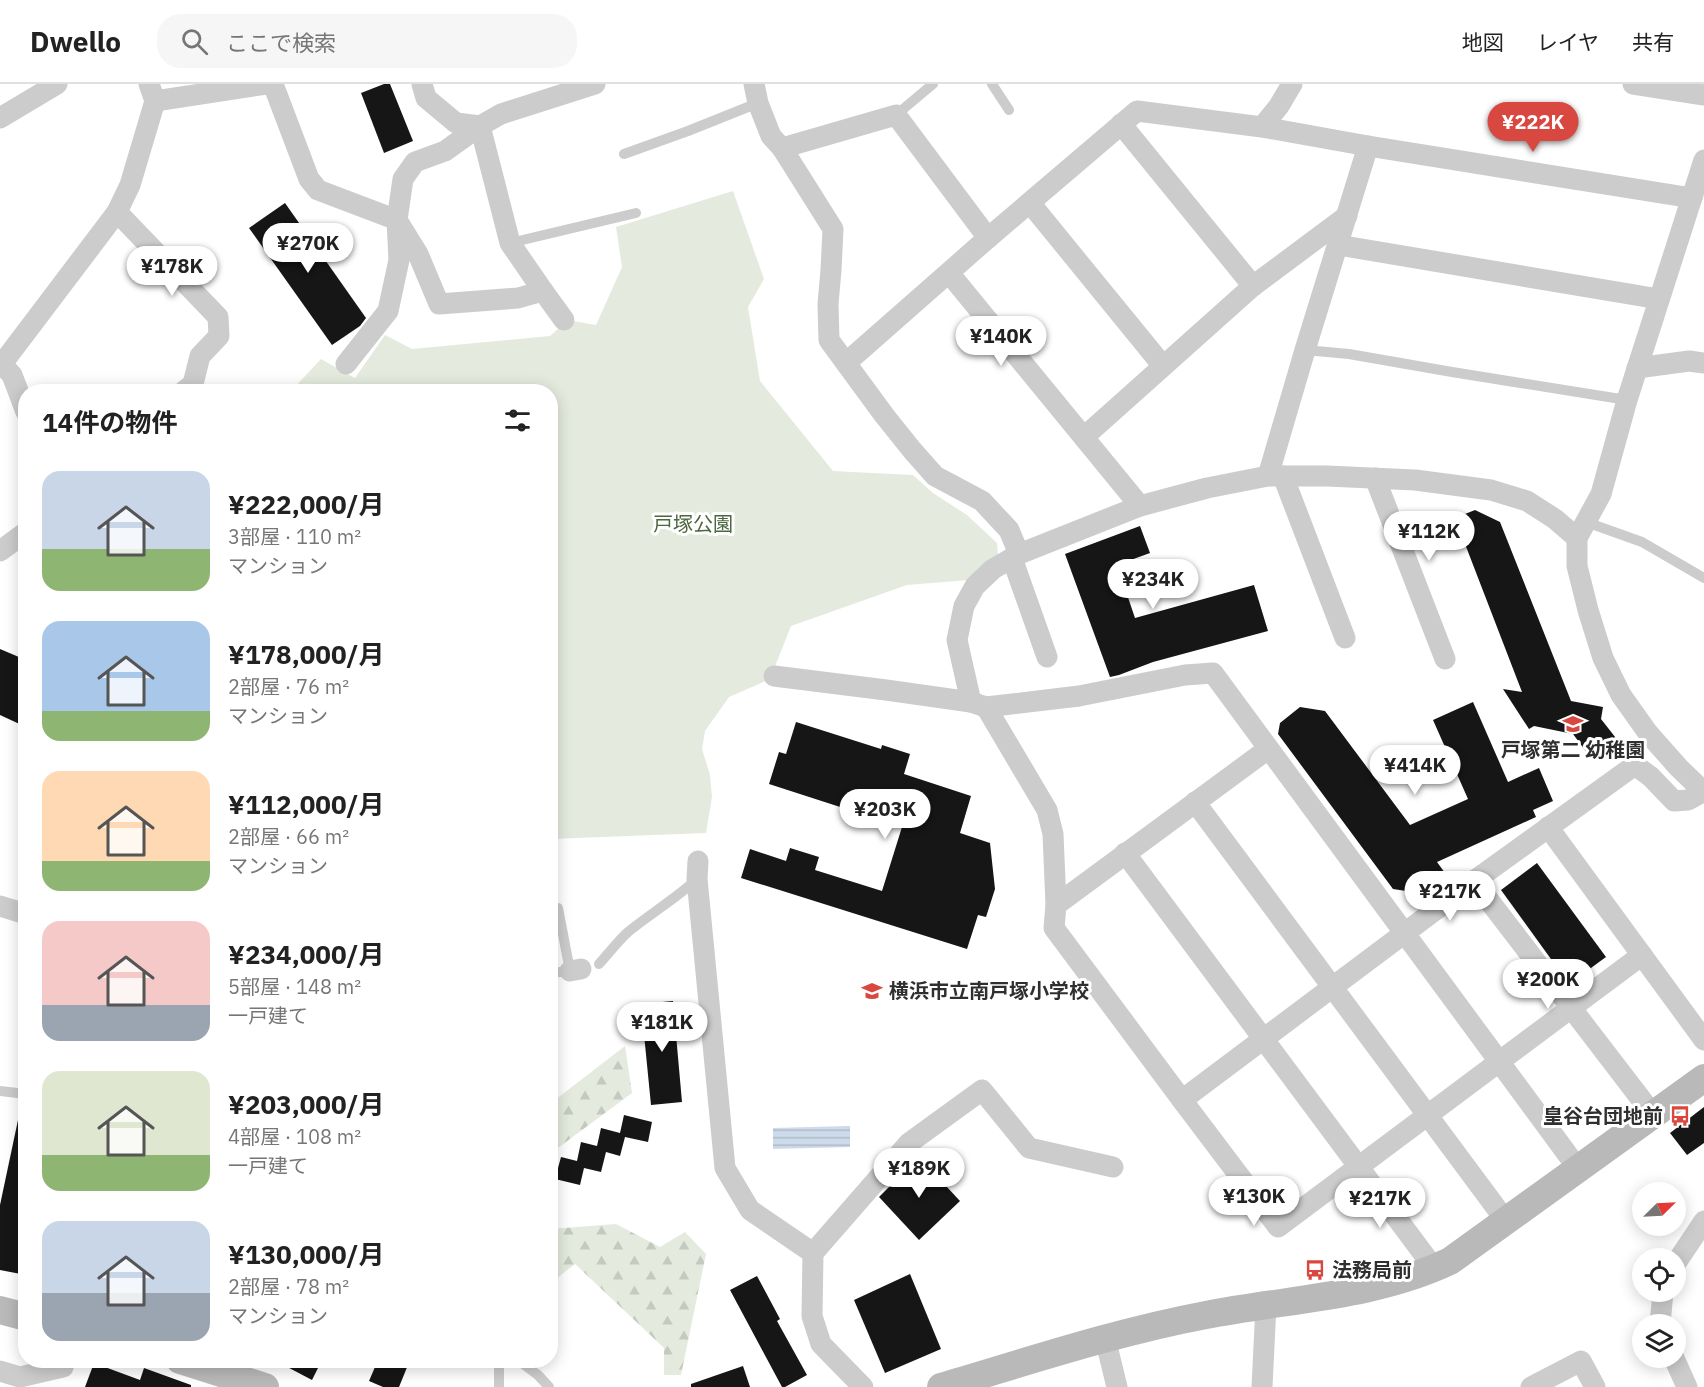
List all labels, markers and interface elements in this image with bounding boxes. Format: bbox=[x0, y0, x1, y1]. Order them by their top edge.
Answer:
search box bbox=[157, 14, 577, 68]
text: Dwello bbox=[30, 23, 121, 60]
icon: search bbox=[178, 25, 211, 58]
text: ここで検索 bbox=[226, 28, 336, 57]
text: 地図 bbox=[1462, 28, 1504, 56]
text: レイヤ bbox=[1537, 28, 1599, 56]
text: 共有 bbox=[1632, 28, 1674, 56]
pin: ¥222K bbox=[1491, 102, 1575, 153]
text: ¥222K bbox=[1502, 108, 1564, 135]
pin: ¥270K bbox=[266, 223, 350, 274]
text: ¥270K bbox=[277, 229, 339, 256]
pin: ¥178K bbox=[130, 246, 214, 297]
text: ¥178K bbox=[141, 252, 203, 279]
pin: ¥140K bbox=[959, 316, 1043, 367]
text: ¥140K bbox=[970, 322, 1032, 349]
icon: filters bbox=[501, 404, 534, 437]
text: 14件の物件 bbox=[42, 405, 177, 439]
text: ¥222,000/月 bbox=[228, 487, 385, 521]
icon: home bbox=[90, 495, 162, 567]
park label: 戸塚公園 bbox=[653, 510, 733, 537]
pin: ¥112K bbox=[1387, 511, 1471, 562]
text: ¥112K bbox=[1398, 517, 1460, 544]
text: 3部屋 · 110 m² bbox=[228, 523, 361, 550]
text: マンション bbox=[228, 552, 328, 579]
pin: ¥234K bbox=[1111, 559, 1195, 610]
text: ¥234K bbox=[1122, 565, 1184, 592]
text: ¥178,000/月 bbox=[228, 637, 385, 671]
icon: home bbox=[90, 645, 162, 717]
text: 2部屋 · 76 m² bbox=[228, 673, 349, 700]
text: マンション bbox=[228, 702, 328, 729]
school or university icon: 戸塚第二 幼稚園 bbox=[1561, 712, 1585, 736]
place label: 戸塚第二 幼稚園 bbox=[1501, 736, 1645, 763]
pin: ¥414K bbox=[1373, 745, 1457, 796]
text: ¥414K bbox=[1384, 751, 1446, 778]
text: ¥112,000/月 bbox=[228, 787, 385, 821]
pin: ¥203K bbox=[843, 789, 927, 840]
icon: home bbox=[90, 795, 162, 867]
text: ¥203K bbox=[854, 795, 916, 822]
text: 2部屋 · 66 m² bbox=[228, 823, 349, 850]
text: マンション bbox=[228, 852, 328, 879]
pin: ¥217K bbox=[1408, 871, 1492, 922]
text: ¥217K bbox=[1419, 877, 1481, 904]
text: ¥234,000/月 bbox=[228, 937, 385, 971]
icon: home bbox=[90, 945, 162, 1017]
pin: ¥200K bbox=[1506, 959, 1590, 1010]
text: ¥200K bbox=[1517, 965, 1579, 992]
text: 5部屋 · 148 m² bbox=[228, 973, 361, 1000]
place label: 横浜市立南戸塚小学校 bbox=[889, 977, 1089, 1004]
school or university icon: 横浜市立南戸塚小学校 bbox=[860, 979, 884, 1003]
text: 一戸建て bbox=[228, 1002, 308, 1029]
pin: ¥181K bbox=[620, 1002, 704, 1053]
text: ¥181K bbox=[631, 1008, 693, 1035]
text: ¥203,000/月 bbox=[228, 1087, 385, 1121]
icon: home bbox=[90, 1095, 162, 1167]
place label: 皇谷台団地前 bbox=[1543, 1102, 1663, 1129]
bus stop icon: 皇谷台団地前 bbox=[1668, 1104, 1692, 1128]
text: 4部屋 · 108 m² bbox=[228, 1123, 361, 1150]
pin: ¥189K bbox=[877, 1148, 961, 1199]
text: 一戸建て bbox=[228, 1152, 308, 1179]
text: ¥189K bbox=[888, 1154, 950, 1181]
pin: ¥130K bbox=[1212, 1176, 1296, 1227]
pin: ¥217K bbox=[1338, 1178, 1422, 1229]
text: ¥130K bbox=[1223, 1182, 1285, 1209]
north arrow bbox=[1632, 1182, 1686, 1236]
map controls bbox=[1632, 1182, 1686, 1368]
text: ¥217K bbox=[1349, 1184, 1411, 1211]
text: ¥130,000/月 bbox=[228, 1237, 385, 1271]
icon: home bbox=[90, 1245, 162, 1317]
button: locate bbox=[1632, 1248, 1686, 1302]
place label: 法務局前 bbox=[1332, 1256, 1412, 1283]
bus stop icon: 法務局前 bbox=[1303, 1258, 1327, 1282]
text: 2部屋 · 78 m² bbox=[228, 1273, 349, 1300]
text: マンション bbox=[228, 1302, 328, 1329]
button: layers bbox=[1632, 1314, 1686, 1368]

